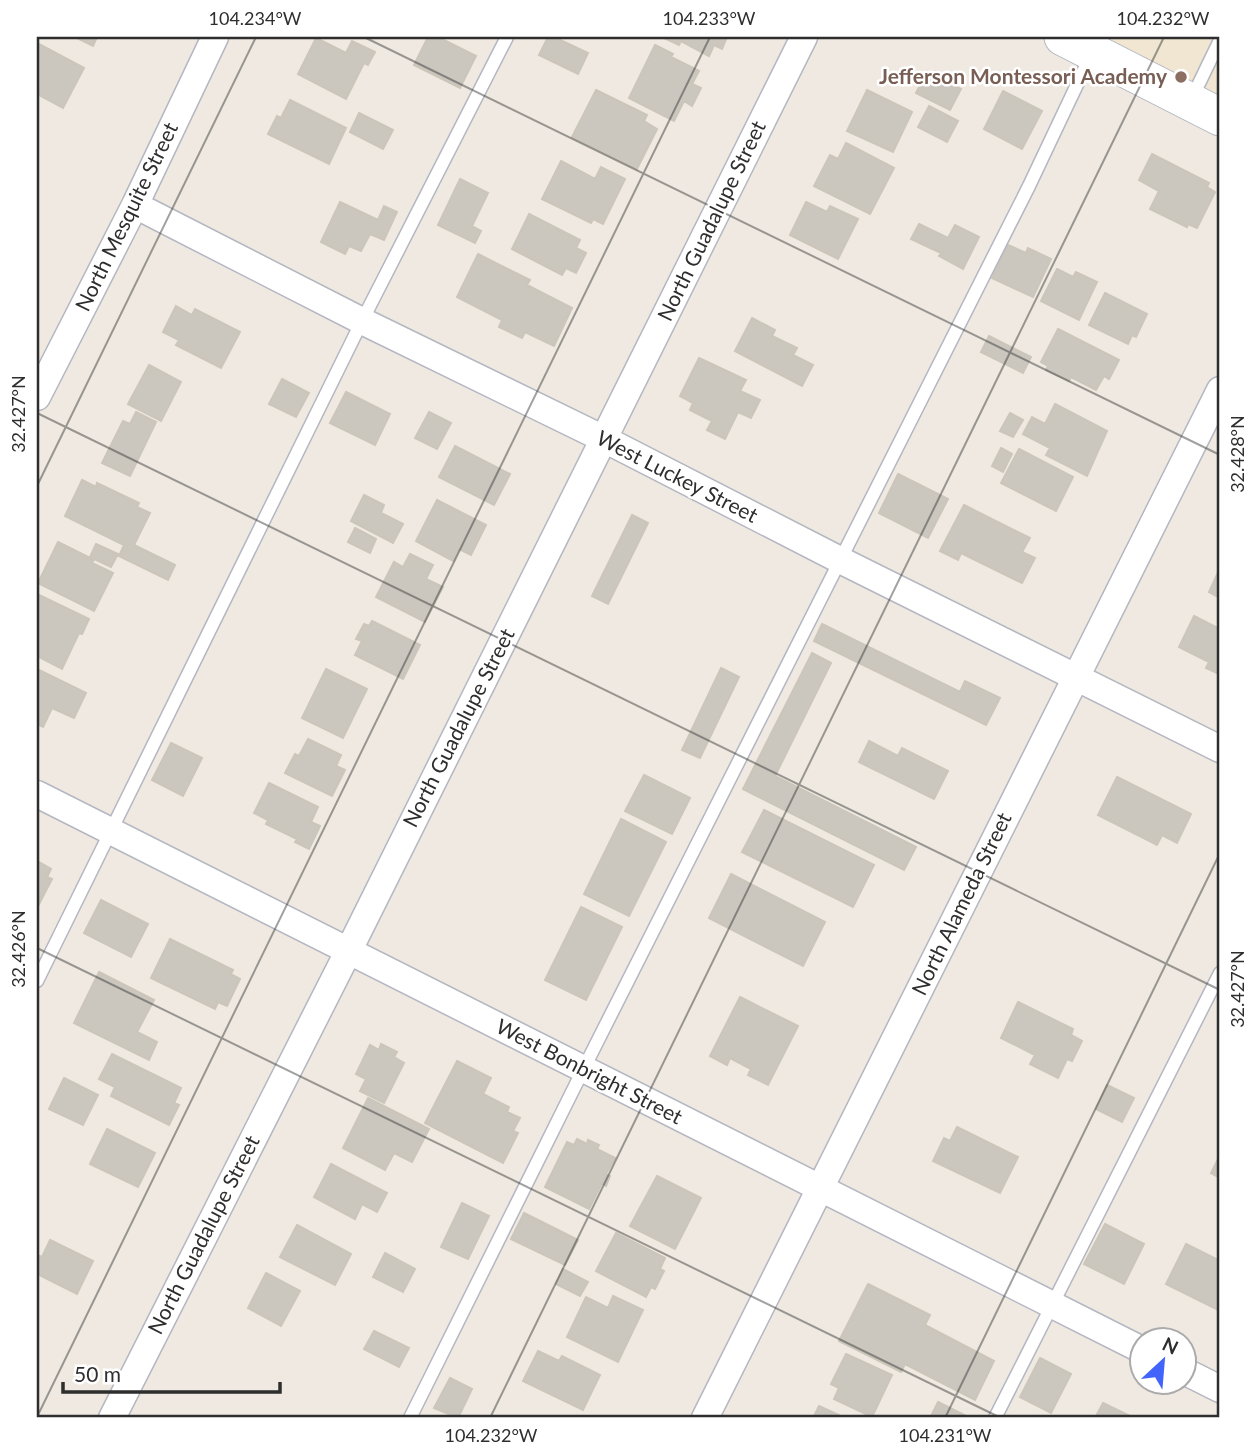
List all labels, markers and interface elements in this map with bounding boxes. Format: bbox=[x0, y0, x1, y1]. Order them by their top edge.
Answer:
text: 104.234°W bbox=[209, 7, 302, 29]
text: 104.233°W bbox=[663, 7, 756, 29]
text: 104.232°W bbox=[1117, 7, 1210, 29]
place label: Jefferson Montessori Academy bbox=[879, 63, 1168, 88]
marker: Jefferson Montessori Academy bbox=[1173, 69, 1189, 85]
street label: North Guadalupe Street bbox=[651, 116, 770, 324]
street label: North Mesquite Street bbox=[69, 117, 182, 315]
text: 32.427°N bbox=[7, 375, 29, 453]
text: 32.428°N bbox=[1226, 415, 1248, 493]
street label: West Luckey Street bbox=[593, 424, 763, 527]
street label: North Guadalupe Street bbox=[397, 623, 519, 831]
street label: North Alameda Street bbox=[906, 808, 1016, 999]
text: 32.426°N bbox=[7, 910, 29, 988]
text: 32.427°N bbox=[1226, 950, 1248, 1028]
street label: West Bonbright Street bbox=[492, 1013, 687, 1129]
street label: North Guadalupe Street bbox=[142, 1130, 264, 1338]
north arrow bbox=[1128, 1326, 1198, 1396]
text: N bbox=[1159, 1332, 1182, 1359]
scale bar bbox=[63, 1350, 280, 1394]
text: 50 m bbox=[74, 1361, 121, 1386]
text: 104.232°W bbox=[445, 1424, 538, 1446]
text: 104.231°W bbox=[899, 1424, 992, 1446]

